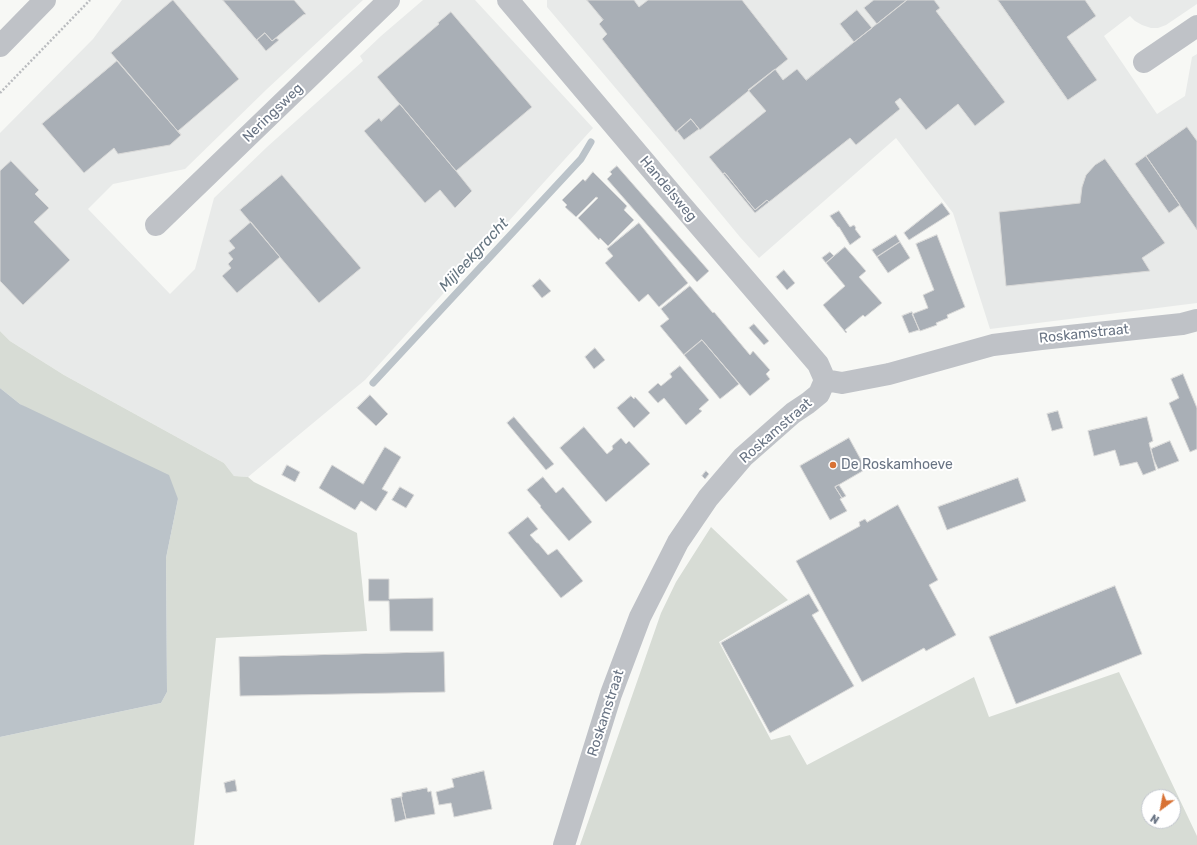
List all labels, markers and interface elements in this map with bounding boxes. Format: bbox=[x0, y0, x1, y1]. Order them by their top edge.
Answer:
street label: Neringsweg bbox=[239, 80, 307, 146]
street label: Handelsweg bbox=[636, 153, 700, 225]
water label: Mijleekgracht bbox=[435, 215, 513, 295]
street label: Roskamstraat bbox=[1038, 321, 1130, 347]
street label: Roskamstraat bbox=[736, 395, 816, 467]
place label: De Roskamhoeve bbox=[841, 457, 953, 473]
marker: De Roskamhoeve bbox=[828, 460, 838, 470]
street label: Roskamstraat bbox=[584, 668, 628, 758]
north arrow bbox=[1141, 789, 1181, 829]
text: N bbox=[1148, 811, 1162, 826]

